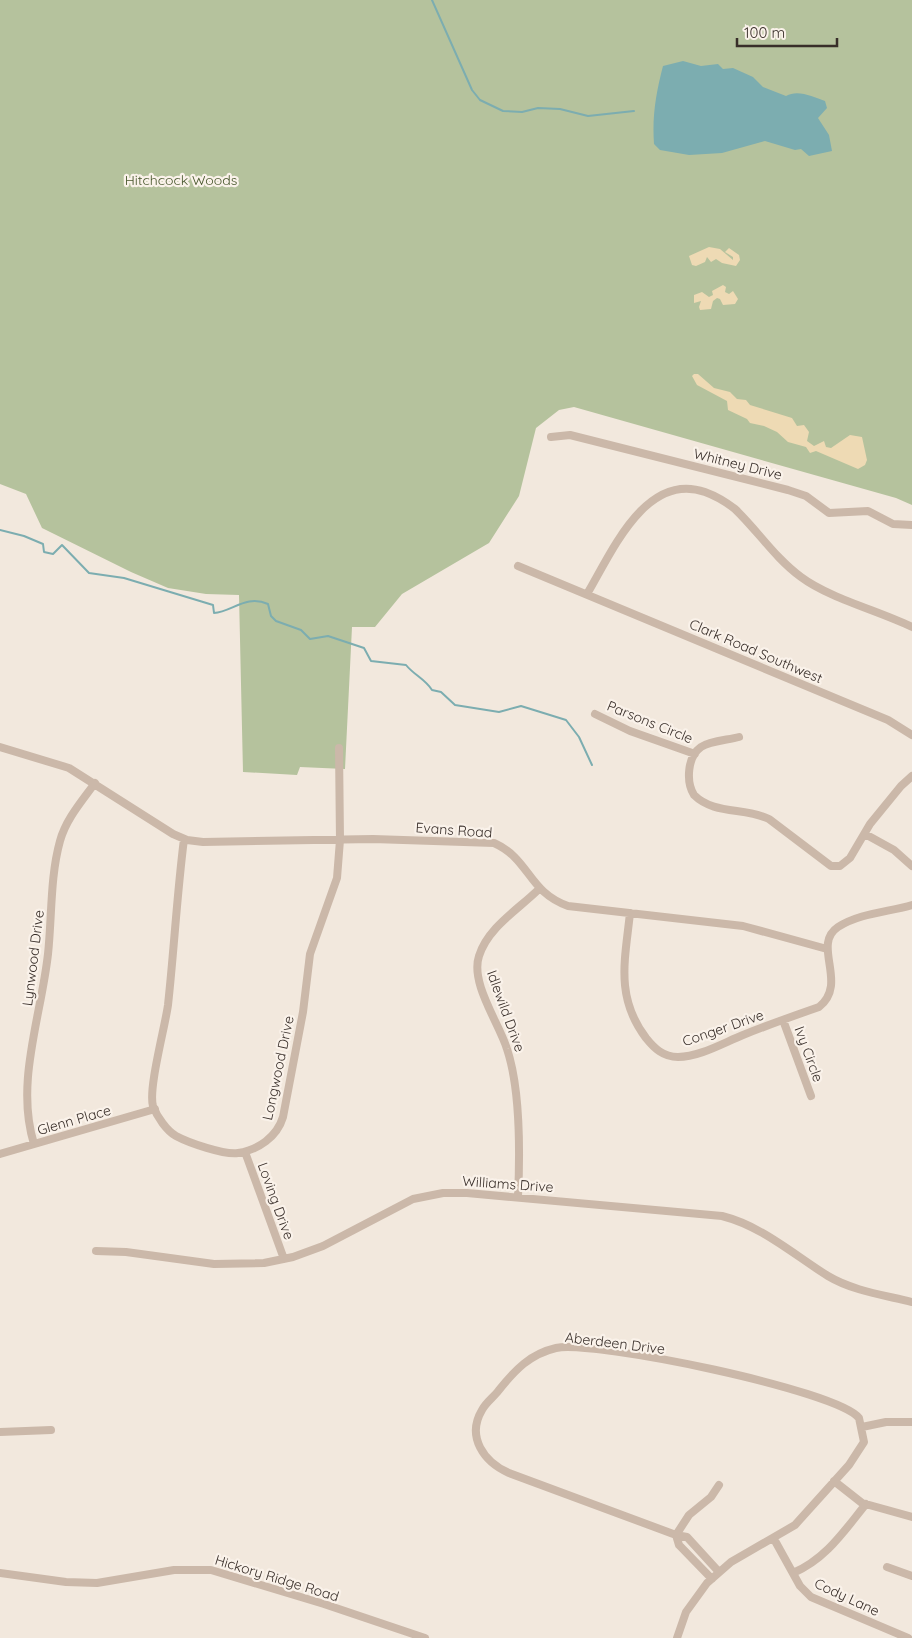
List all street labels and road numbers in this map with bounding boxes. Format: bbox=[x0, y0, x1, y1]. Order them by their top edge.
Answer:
street label: Whitney Drive bbox=[692, 444, 784, 484]
street label: Clark Road Southwest bbox=[687, 615, 825, 687]
street label: Parsons Circle bbox=[604, 697, 696, 747]
street label: Evans Road bbox=[415, 818, 493, 842]
street label: Lynwood Drive bbox=[18, 909, 48, 1007]
street label: Idlewild Drive bbox=[483, 968, 529, 1054]
street label: Conger Drive bbox=[680, 1006, 766, 1050]
street label: Longwood Drive bbox=[258, 1014, 298, 1122]
street label: Ivy Circle bbox=[791, 1024, 827, 1084]
street label: Glenn Place bbox=[35, 1101, 113, 1139]
street label: Loving Drive bbox=[254, 1160, 298, 1242]
street label: Williams Drive bbox=[462, 1172, 554, 1196]
street label: Aberdeen Drive bbox=[564, 1328, 666, 1358]
street label: Hickory Ridge Road bbox=[213, 1551, 341, 1605]
street label: Cody Lane bbox=[812, 1574, 883, 1620]

